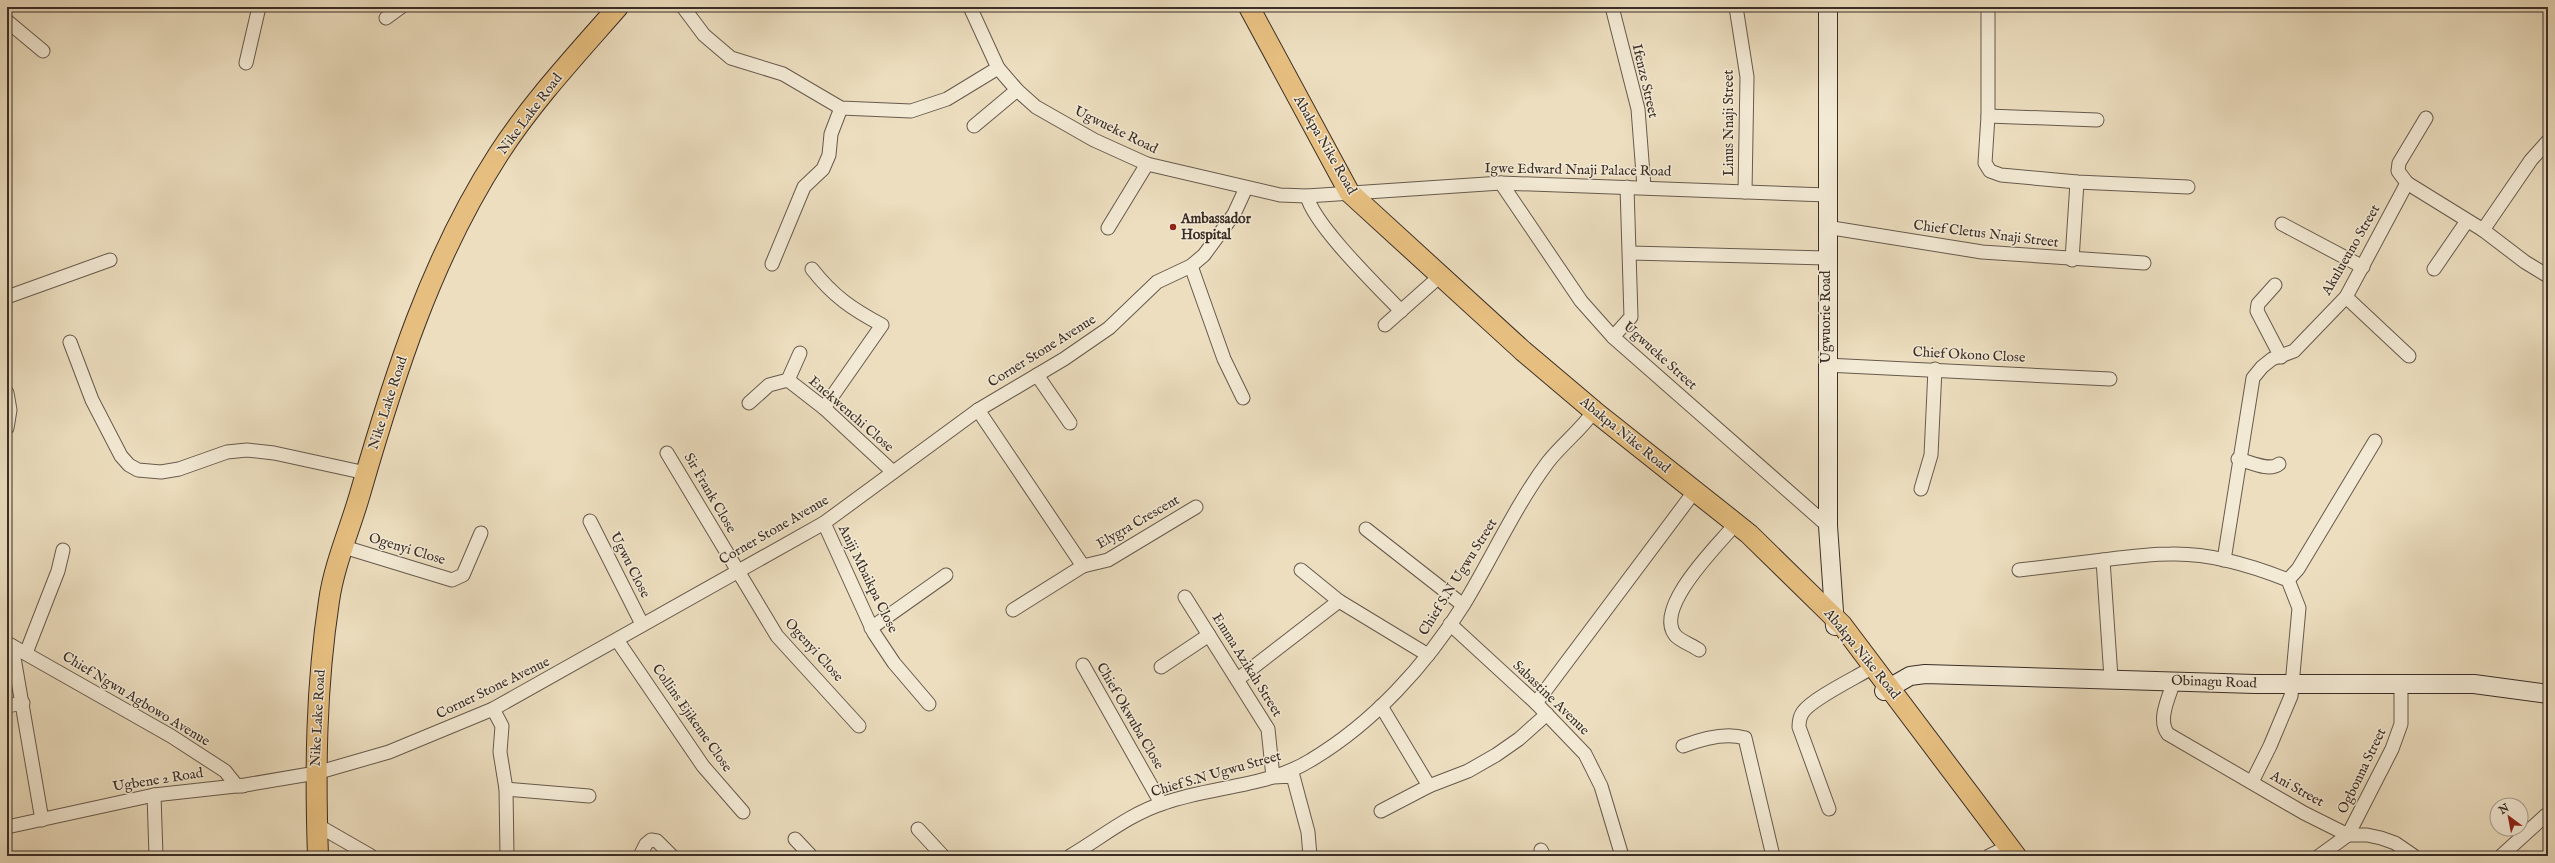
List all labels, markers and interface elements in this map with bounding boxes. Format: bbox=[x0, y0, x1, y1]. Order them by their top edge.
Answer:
street label: Ifenze Street bbox=[1628, 42, 1662, 120]
street label: Nike Lake Road bbox=[494, 69, 567, 158]
street label: Linus Nnaji Street bbox=[1720, 70, 1738, 176]
street label: Abakpa Nike Road bbox=[1289, 91, 1361, 198]
street label: Ugwueke Road bbox=[1071, 102, 1161, 158]
street label: Igwe Edward Nnaji Palace Road bbox=[1484, 159, 1672, 181]
street label: Akulueuno Street bbox=[2317, 201, 2384, 299]
place label: Ambassador Hospital bbox=[1180, 210, 1252, 244]
street label: Chief Cletus Nnaji Street bbox=[1912, 216, 2060, 252]
marker: Ambassador Hospital bbox=[1168, 222, 1178, 232]
street label: Ugwuorie Road bbox=[1817, 270, 1835, 364]
street label: Corner Stone Avenue bbox=[985, 310, 1100, 391]
street label: Ugwueke Street bbox=[1619, 318, 1701, 394]
street label: Chief Okono Close bbox=[1912, 343, 2026, 367]
street label: Nike Lake Road bbox=[364, 354, 412, 452]
street label: Enekwenchi Close bbox=[805, 372, 898, 456]
street label: Abakpa Nike Road bbox=[1575, 392, 1674, 477]
street label: Sir Frank Close bbox=[680, 450, 740, 537]
street label: Corner Stone Avenue bbox=[716, 491, 833, 569]
street label: Elygra Crescent bbox=[1093, 491, 1183, 553]
street label: Chief S.N Ugwu Street bbox=[1415, 515, 1501, 639]
street label: Aniji Mbaikpa Close bbox=[834, 521, 902, 636]
street label: Ogenyi Close bbox=[366, 529, 448, 569]
street label: Ugwu Close bbox=[606, 529, 654, 601]
street label: Abakpa Nike Road bbox=[1819, 604, 1904, 703]
street label: Emma Azikah Street bbox=[1208, 610, 1286, 720]
street label: Ogenyi Close bbox=[781, 615, 848, 686]
street label: Chief Ngwu Agbowo Avenue bbox=[59, 648, 214, 751]
street label: Corner Stone Avenue bbox=[433, 653, 553, 723]
street label: Sabastine Avenue bbox=[1509, 657, 1594, 740]
street label: Chief Okwuba Close bbox=[1092, 659, 1168, 773]
street label: Collins Ejikeme Close bbox=[648, 660, 736, 776]
street label: Nike Lake Road bbox=[306, 668, 330, 767]
street label: Obinagu Road bbox=[2171, 672, 2258, 693]
street label: Ogbonna Street bbox=[2334, 725, 2391, 817]
street label: Chief S.N Ugwu Street bbox=[1149, 747, 1283, 801]
street label: Ugbene 2 Road bbox=[112, 764, 205, 796]
street label: Ani Street bbox=[2266, 766, 2327, 811]
north arrow bbox=[2489, 797, 2529, 837]
text: N bbox=[2496, 801, 2512, 818]

